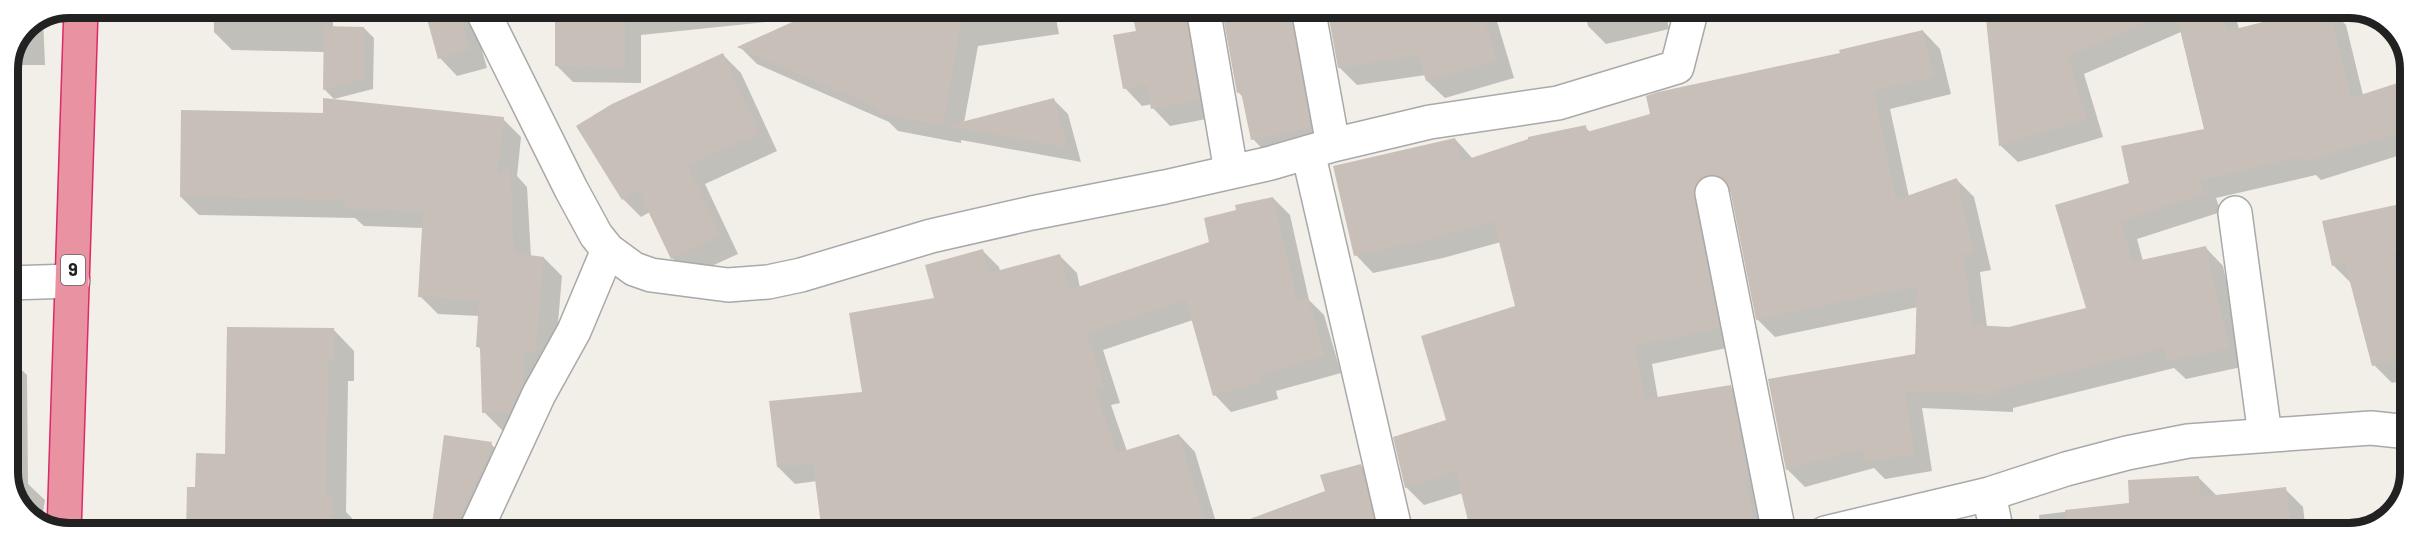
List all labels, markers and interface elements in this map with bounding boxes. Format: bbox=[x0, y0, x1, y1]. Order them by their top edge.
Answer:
road number: 9 bbox=[61, 255, 85, 285]

